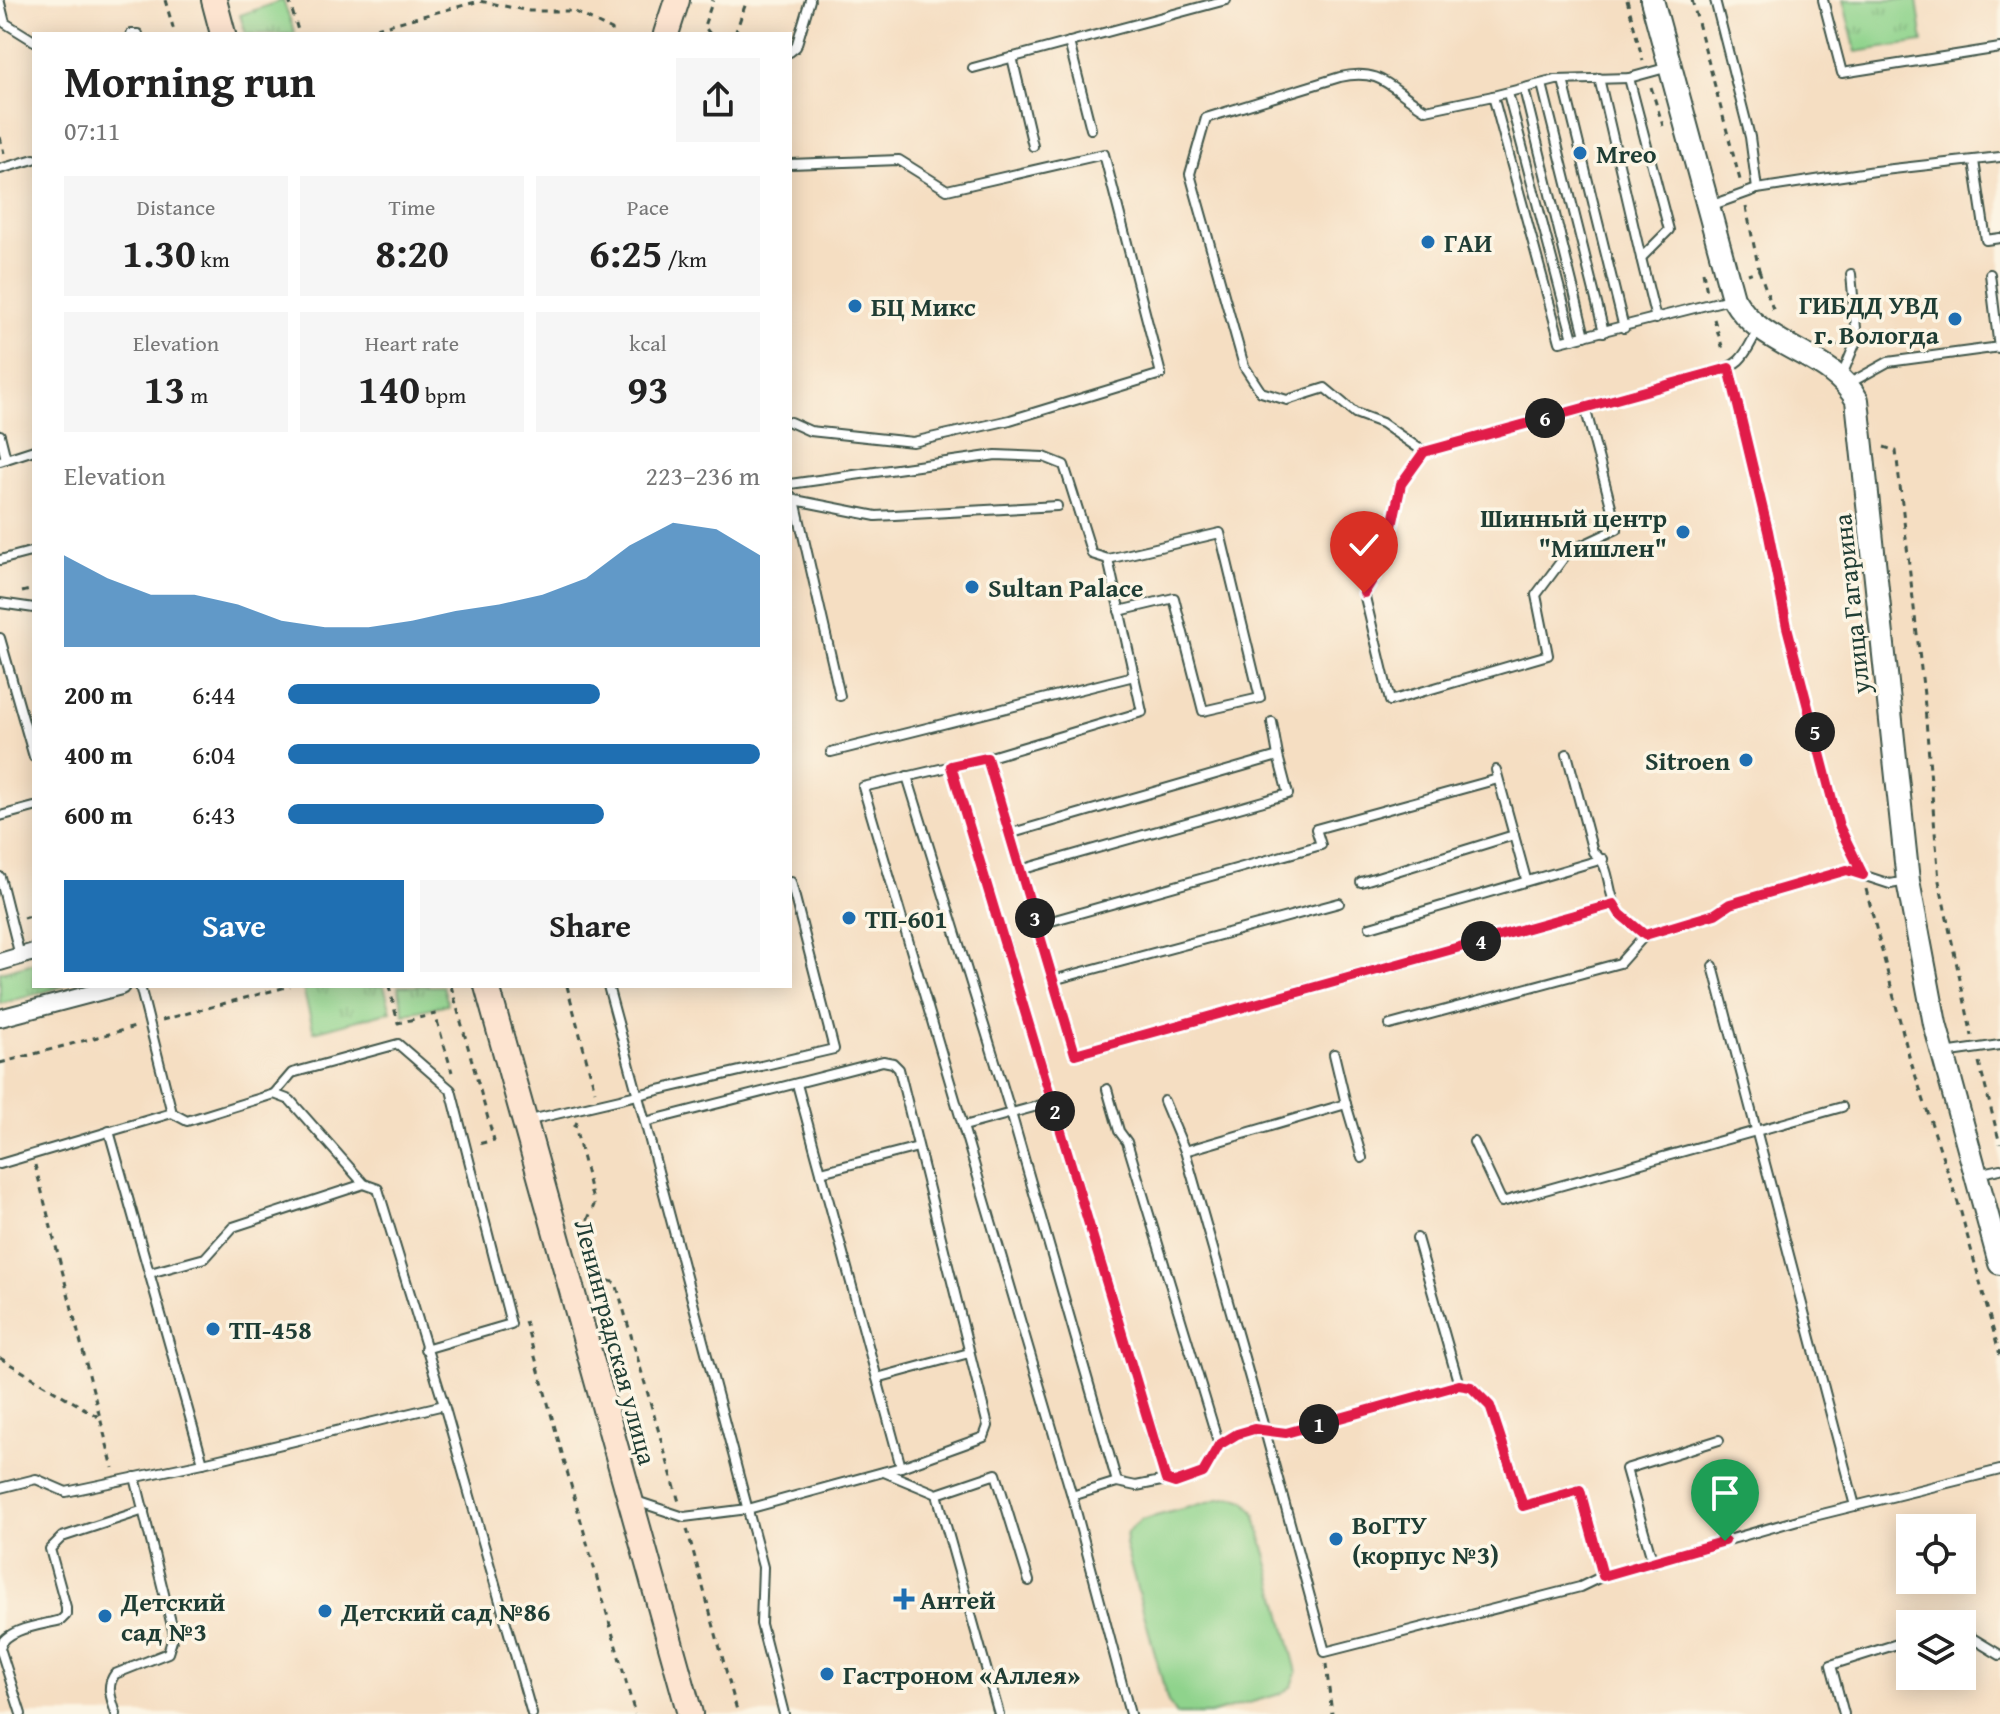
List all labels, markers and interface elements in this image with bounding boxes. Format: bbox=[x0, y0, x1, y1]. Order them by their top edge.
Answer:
text: Morning run bbox=[64, 49, 315, 113]
button: share bbox=[676, 58, 760, 142]
text: 07:11 bbox=[64, 111, 120, 150]
place label: Mreo bbox=[1596, 134, 1657, 173]
marker: Mreo bbox=[1571, 144, 1589, 162]
text: Distance bbox=[137, 191, 215, 223]
text: Time bbox=[389, 191, 435, 223]
text: Pace bbox=[627, 191, 669, 223]
text: 1.30 bbox=[122, 223, 196, 282]
text: 8:20 bbox=[375, 223, 449, 282]
text: 6:25 bbox=[589, 223, 663, 282]
place label: ГАИ bbox=[1444, 223, 1492, 262]
marker: ГАИ bbox=[1419, 233, 1437, 251]
text: km bbox=[196, 243, 230, 275]
text: /km bbox=[663, 243, 707, 275]
place label: ГИБДД УВД г. Вологда bbox=[1799, 285, 1940, 354]
place label: БЦ Микс bbox=[871, 287, 976, 326]
marker: БЦ Микс bbox=[846, 297, 864, 315]
marker: ГИБДД УВД г. Вологда bbox=[1946, 310, 1964, 328]
text: Elevation bbox=[133, 327, 219, 359]
text: Heart rate bbox=[365, 327, 459, 359]
text: kcal bbox=[629, 327, 667, 359]
text: 13 bbox=[144, 359, 185, 418]
text: 140 bbox=[358, 359, 420, 418]
text: 93 bbox=[627, 359, 669, 418]
text: m bbox=[185, 379, 208, 411]
text: bpm bbox=[420, 379, 466, 411]
pin: 6 bbox=[1525, 398, 1565, 438]
text: 6 bbox=[1539, 402, 1551, 434]
text: Elevation bbox=[64, 456, 166, 495]
text: 223–236 m bbox=[646, 456, 760, 495]
place label: Шинный центр "Мишлен" bbox=[1480, 498, 1667, 567]
pin bbox=[1330, 511, 1398, 593]
street label: улица Гагарина bbox=[1822, 511, 1880, 697]
icon: check bbox=[1342, 523, 1386, 567]
marker: Шинный центр "Мишлен" bbox=[1674, 523, 1692, 541]
place label: Sultan Palace bbox=[988, 568, 1144, 607]
marker: Sultan Palace bbox=[963, 578, 981, 596]
text: 200 m bbox=[64, 675, 132, 714]
text: 6:44 bbox=[192, 675, 236, 714]
pin: 5 bbox=[1795, 712, 1835, 752]
text: 5 bbox=[1809, 716, 1821, 748]
text: 400 m bbox=[64, 735, 132, 774]
text: 6:04 bbox=[192, 735, 236, 774]
place label: Sitroen bbox=[1645, 741, 1731, 780]
marker: Sitroen bbox=[1737, 751, 1755, 769]
text: 600 m bbox=[64, 795, 132, 834]
text: 6:43 bbox=[192, 795, 236, 834]
button: Save bbox=[64, 880, 404, 972]
button: Share bbox=[420, 880, 760, 972]
pin: 3 bbox=[1015, 898, 1055, 938]
place label: ТП-601 bbox=[865, 899, 948, 938]
text: 3 bbox=[1029, 902, 1041, 934]
marker: ТП-601 bbox=[840, 909, 858, 927]
pin: 4 bbox=[1461, 921, 1501, 961]
text: 4 bbox=[1475, 925, 1487, 957]
pin: 2 bbox=[1035, 1091, 1075, 1131]
text: 2 bbox=[1049, 1095, 1061, 1127]
street label: Ленинградская улица bbox=[564, 1215, 668, 1470]
place label: ТП-458 bbox=[229, 1310, 312, 1349]
marker: ТП-458 bbox=[204, 1320, 222, 1338]
pin: 1 bbox=[1299, 1404, 1339, 1444]
text: 1 bbox=[1313, 1408, 1325, 1440]
pin bbox=[1691, 1459, 1759, 1541]
icon: arrive bbox=[1703, 1471, 1747, 1515]
place label: ВоГТУ (корпус №3) bbox=[1352, 1505, 1499, 1574]
map controls bbox=[1896, 1514, 1976, 1690]
button: locate bbox=[1896, 1514, 1976, 1594]
marker: ВоГТУ (корпус №3) bbox=[1327, 1530, 1345, 1548]
place label: Антей bbox=[920, 1580, 996, 1619]
place label: Детский сад №3 bbox=[120, 1582, 225, 1651]
marker: Антей bbox=[895, 1590, 913, 1608]
place label: Детский сад №86 bbox=[340, 1592, 551, 1631]
marker: Детский сад №86 bbox=[316, 1602, 334, 1620]
marker: Детский сад №3 bbox=[96, 1607, 114, 1625]
button: layers bbox=[1896, 1610, 1976, 1690]
place label: Гастроном «Аллея» bbox=[843, 1655, 1080, 1694]
marker: Гастроном «Аллея» bbox=[818, 1665, 836, 1683]

